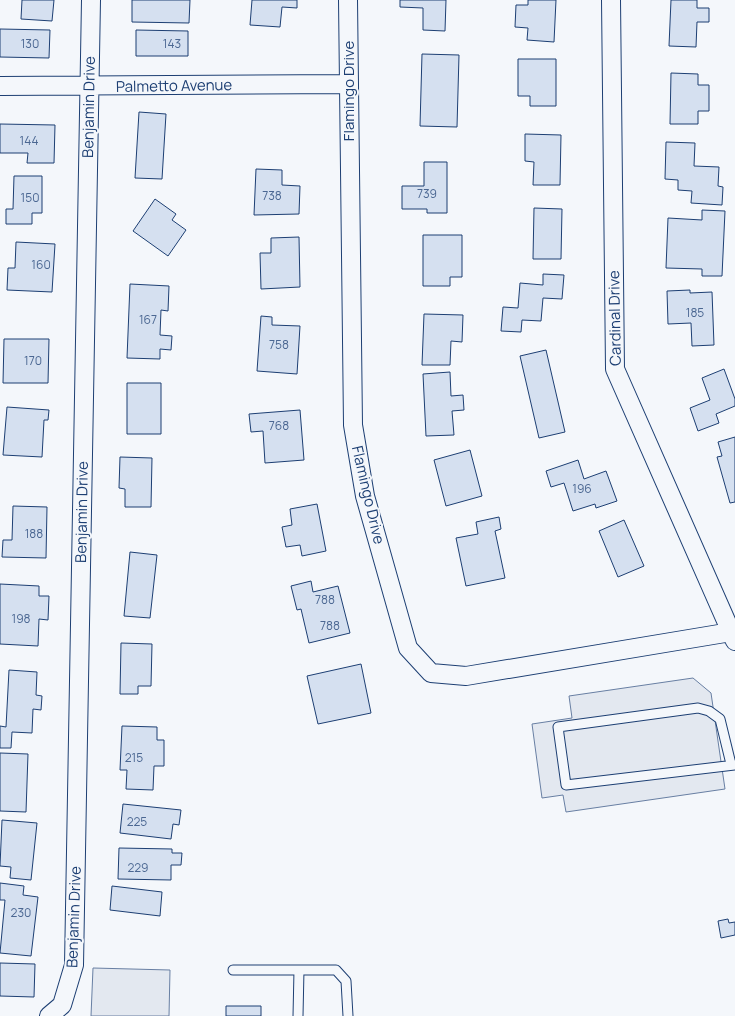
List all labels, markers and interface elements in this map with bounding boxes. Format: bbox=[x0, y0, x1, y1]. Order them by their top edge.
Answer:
house number: 130 bbox=[21, 35, 39, 52]
house number: 143 bbox=[163, 35, 181, 52]
street label: Flamingo Drive bbox=[338, 41, 359, 141]
street label: Benjamin Drive bbox=[77, 56, 100, 158]
street label: Palmetto Avenue bbox=[116, 74, 233, 97]
house number: 144 bbox=[20, 132, 38, 149]
house number: 739 bbox=[417, 185, 437, 202]
house number: 738 bbox=[262, 187, 282, 204]
house number: 150 bbox=[21, 189, 39, 206]
house number: 160 bbox=[31, 256, 51, 273]
street label: Cardinal Drive bbox=[603, 270, 626, 366]
house number: 185 bbox=[686, 304, 704, 321]
house number: 167 bbox=[139, 311, 157, 328]
house number: 758 bbox=[269, 336, 289, 353]
house number: 170 bbox=[24, 352, 42, 369]
house number: 768 bbox=[269, 417, 289, 434]
street label: Flamingo Drive bbox=[347, 444, 390, 546]
street label: Benjamin Drive bbox=[70, 461, 93, 563]
house number: 196 bbox=[572, 480, 592, 497]
house number: 188 bbox=[25, 525, 43, 542]
house number: 788 bbox=[315, 591, 335, 608]
house number: 198 bbox=[11, 610, 31, 627]
house number: 788 bbox=[320, 617, 340, 634]
house number: 215 bbox=[125, 749, 143, 766]
house number: 225 bbox=[127, 813, 147, 830]
house number: 229 bbox=[127, 859, 149, 876]
street label: Benjamin Drive bbox=[61, 865, 86, 968]
house number: 230 bbox=[11, 904, 31, 921]

